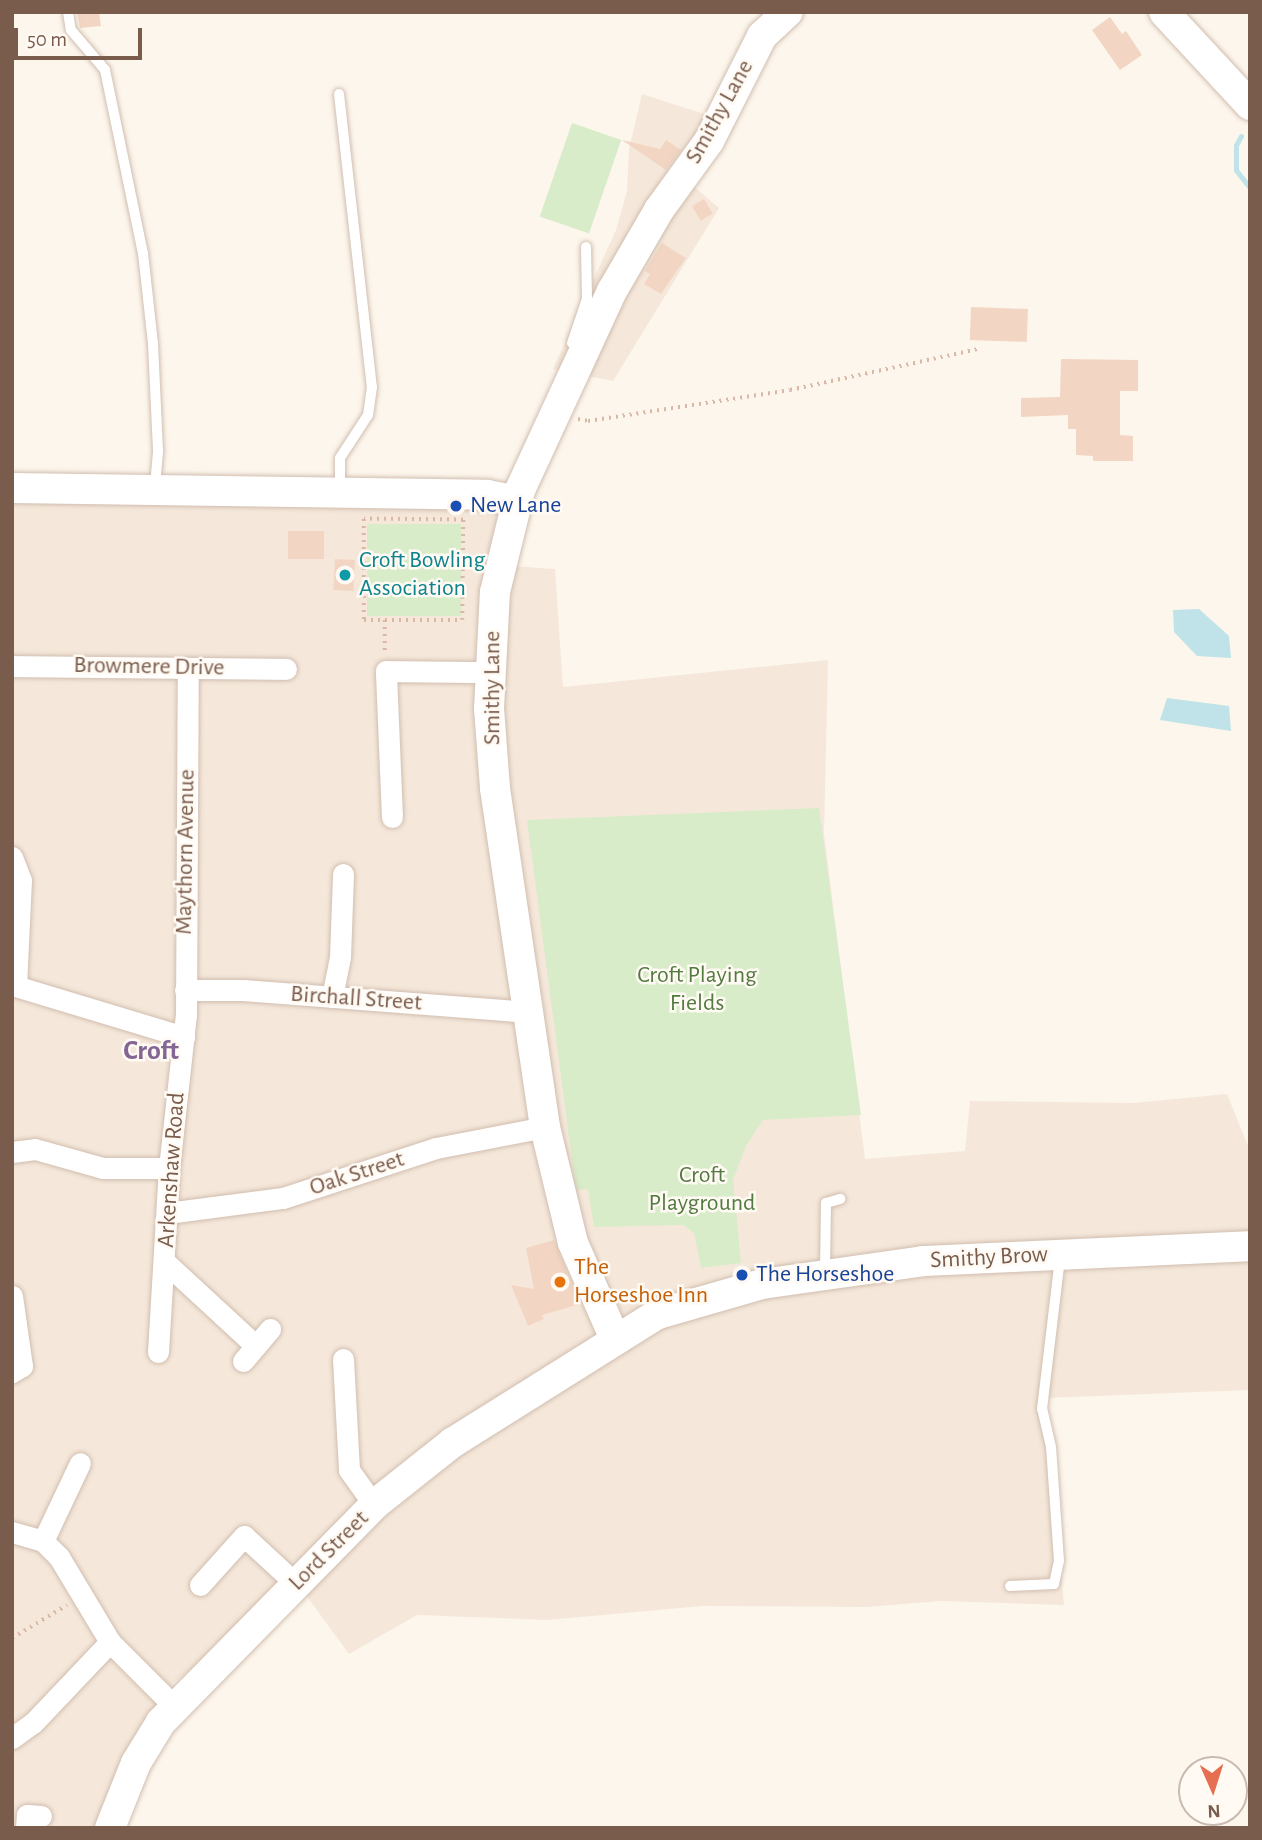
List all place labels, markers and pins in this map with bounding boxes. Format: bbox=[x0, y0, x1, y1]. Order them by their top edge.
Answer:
place label: New Lane bbox=[470, 492, 561, 520]
marker: New Lane bbox=[448, 498, 464, 514]
place label: Croft Bowling Association bbox=[359, 547, 485, 603]
marker: Croft Bowling Association bbox=[337, 567, 353, 583]
place label: The Horseshoe Inn bbox=[574, 1254, 708, 1310]
place label: The Horseshoe bbox=[756, 1261, 894, 1289]
marker: The Horseshoe bbox=[734, 1267, 750, 1283]
marker: The Horseshoe Inn bbox=[552, 1274, 568, 1290]

